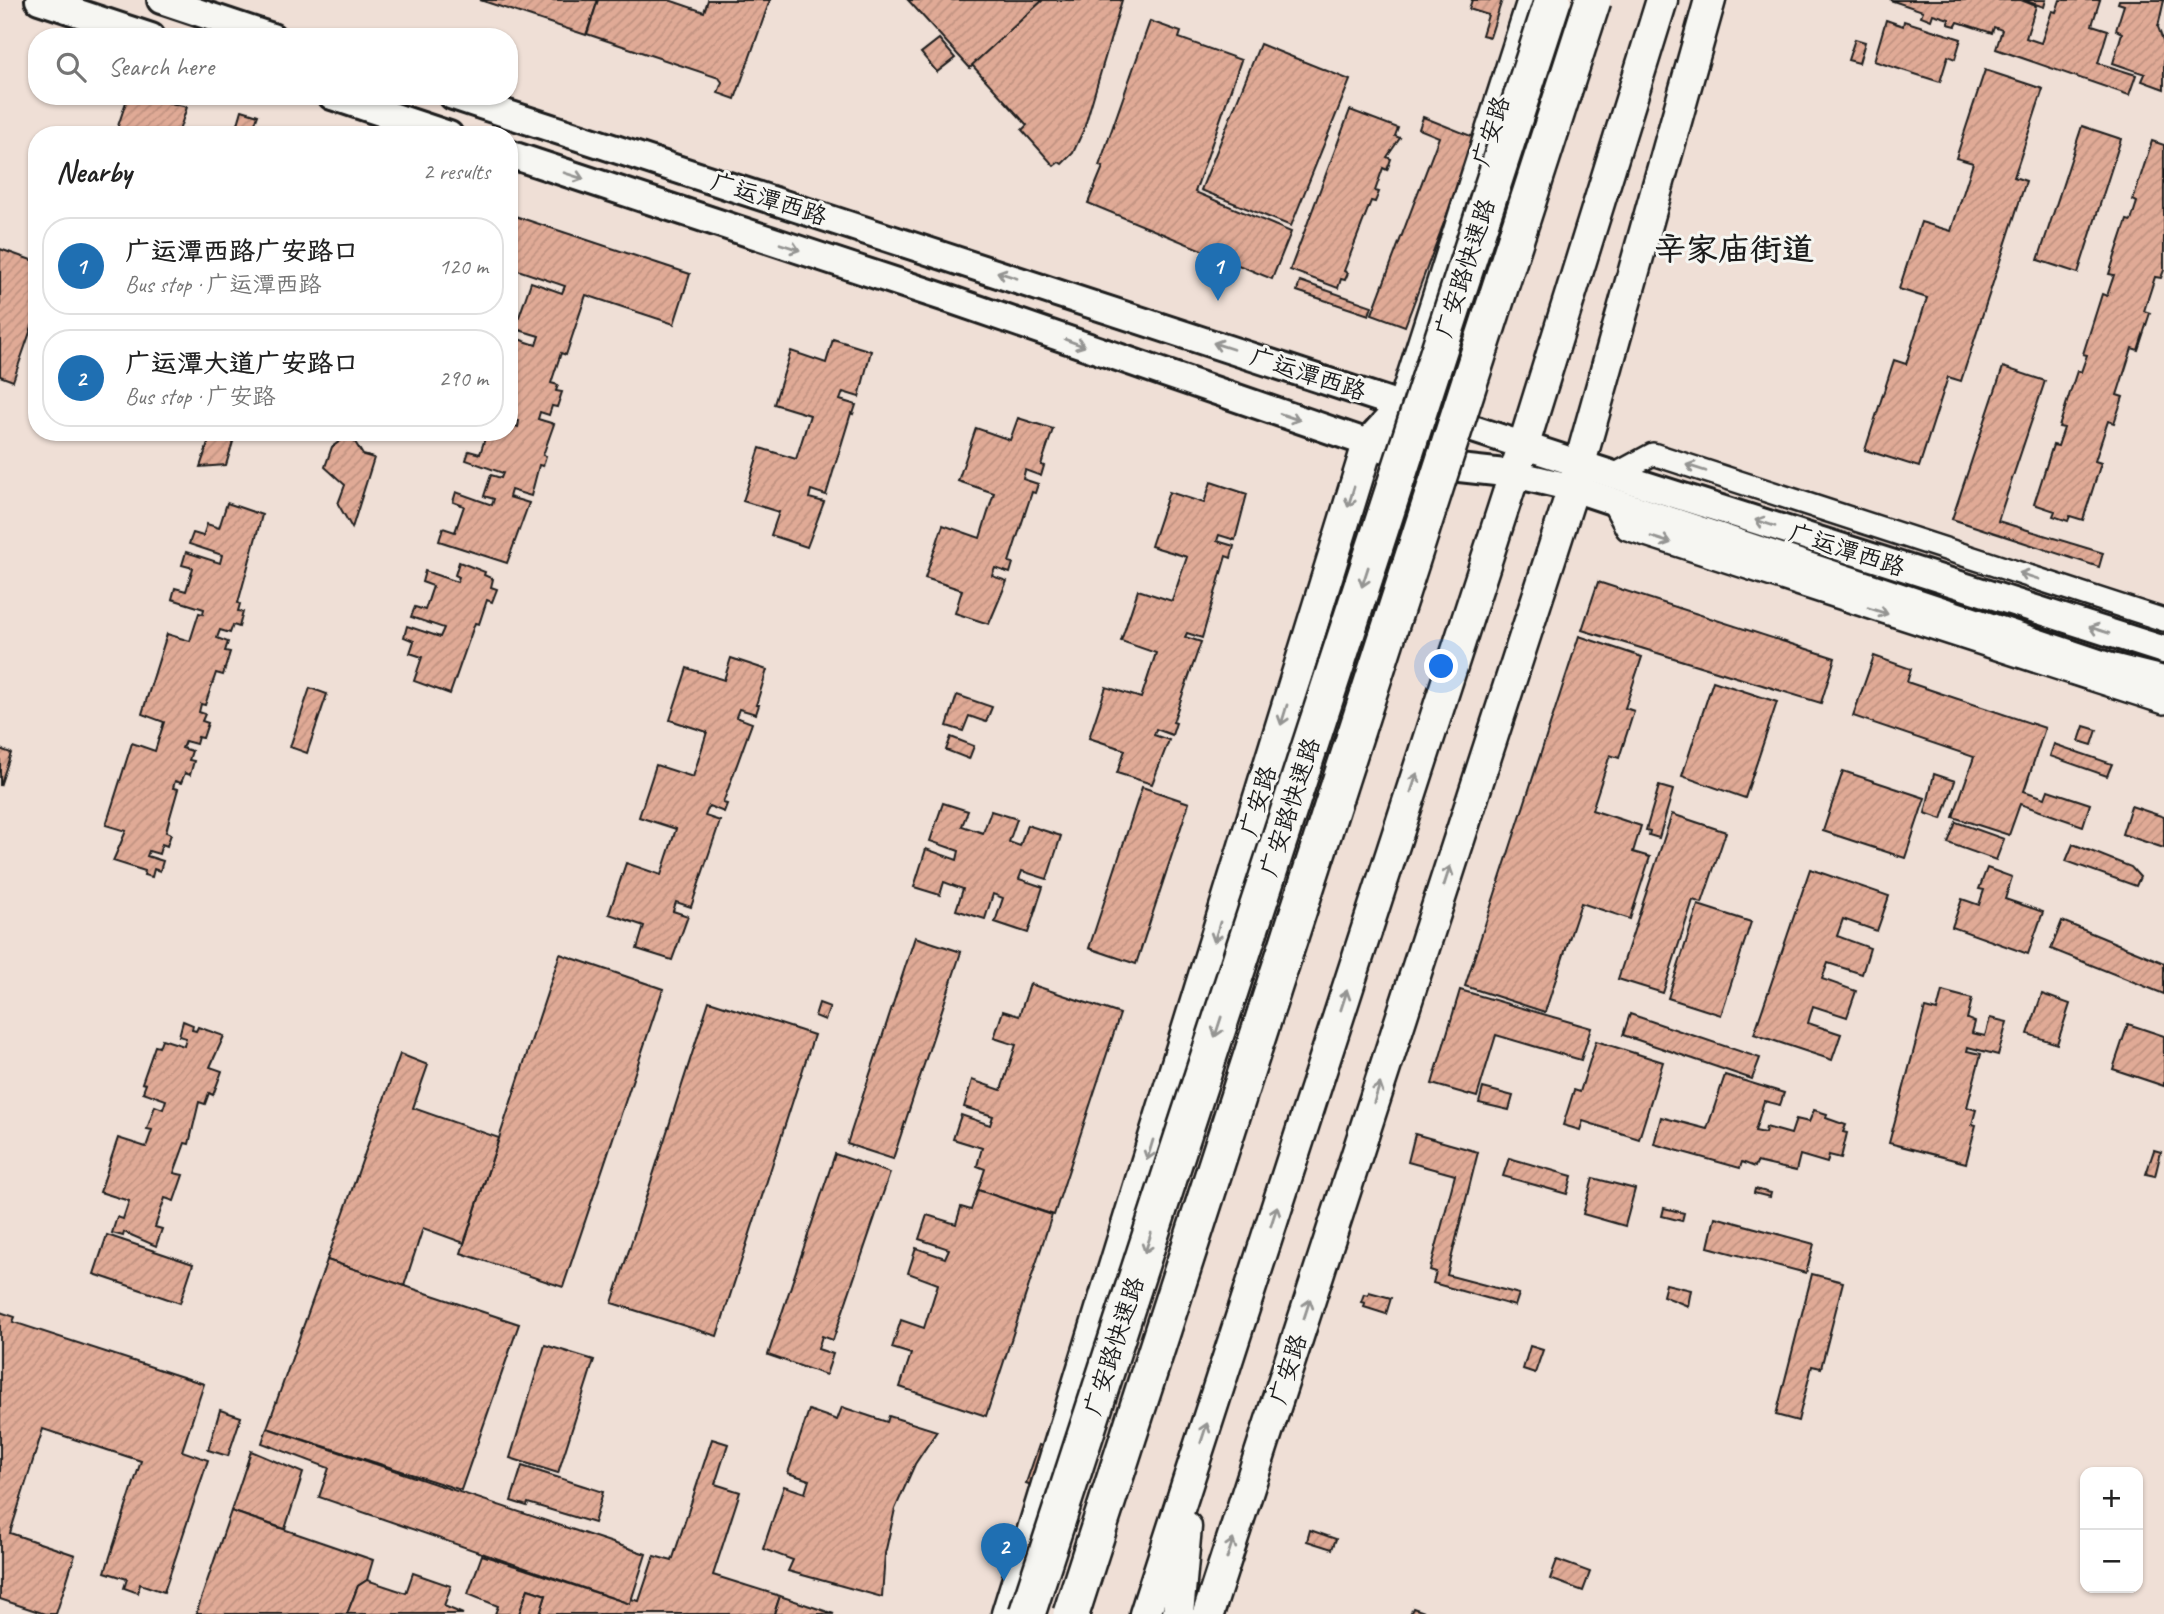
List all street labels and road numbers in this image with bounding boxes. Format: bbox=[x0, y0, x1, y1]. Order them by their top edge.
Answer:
street label: 广安路 bbox=[1466, 92, 1516, 170]
street label: 广运潭西路 bbox=[707, 166, 831, 232]
street label: 广安路快速路 bbox=[1428, 195, 1502, 341]
street label: 广运潭西路 bbox=[1246, 341, 1370, 407]
street label: 广运潭西路 bbox=[1785, 517, 1909, 583]
street label: 广安路快速路 bbox=[1253, 734, 1327, 880]
street label: 广安路 bbox=[1233, 762, 1283, 840]
street label: 广安路快速路 bbox=[1077, 1273, 1151, 1419]
street label: 广安路 bbox=[1263, 1330, 1313, 1408]

